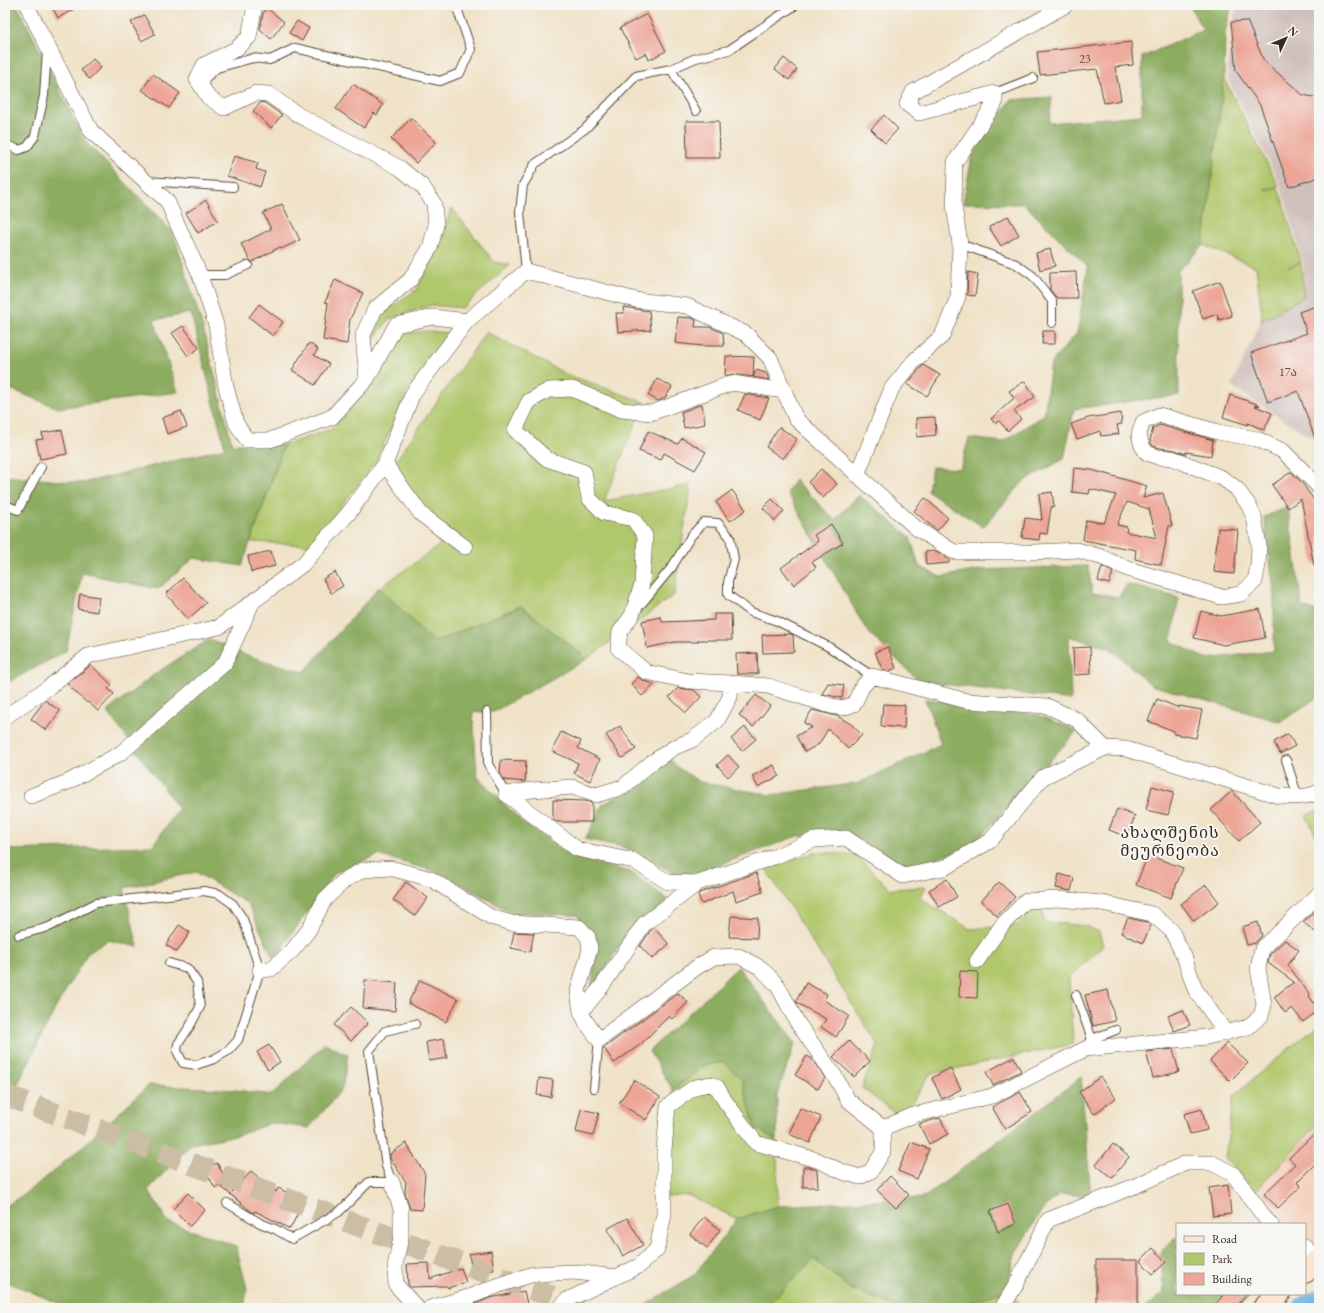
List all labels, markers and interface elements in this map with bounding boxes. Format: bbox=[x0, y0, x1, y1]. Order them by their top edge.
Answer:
north arrow bbox=[1266, 18, 1306, 58]
text: N bbox=[1285, 23, 1301, 39]
house number: 23 bbox=[1079, 51, 1091, 67]
house number: 17ა bbox=[1279, 364, 1297, 380]
district label: ახალშენის მეურნეობა bbox=[1120, 822, 1220, 861]
legend bbox=[1176, 1223, 1306, 1295]
text: Road bbox=[1212, 1231, 1238, 1247]
text: Park bbox=[1212, 1251, 1233, 1267]
text: Building bbox=[1212, 1271, 1253, 1287]

